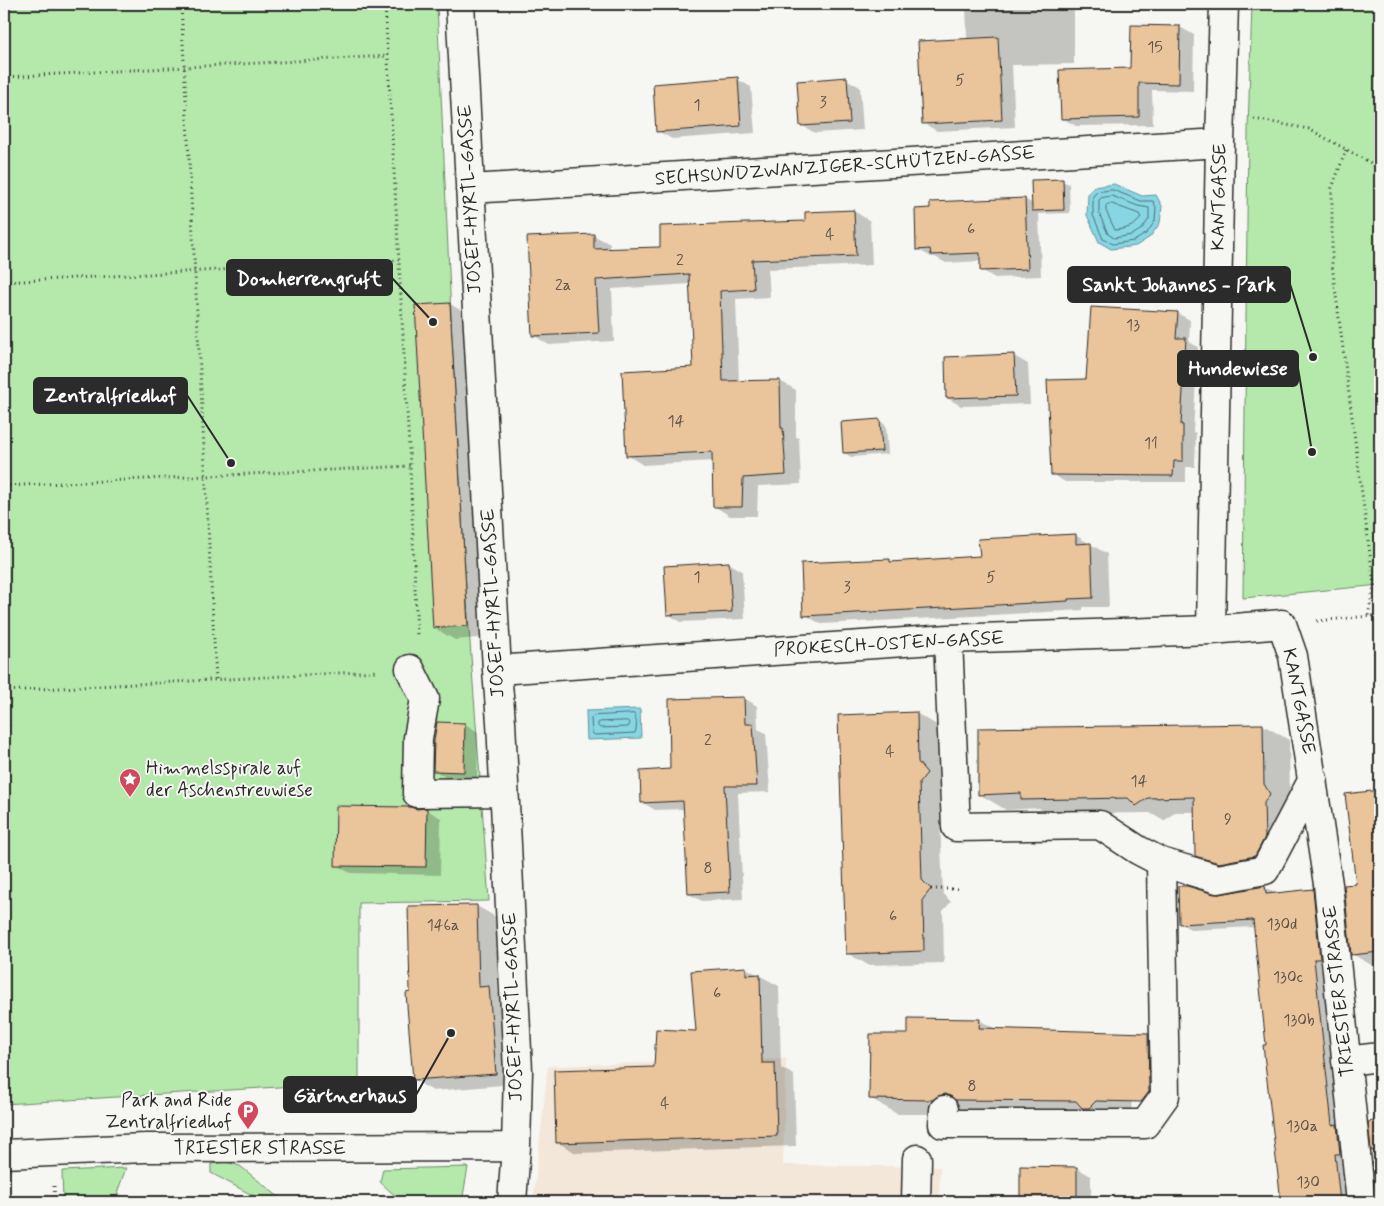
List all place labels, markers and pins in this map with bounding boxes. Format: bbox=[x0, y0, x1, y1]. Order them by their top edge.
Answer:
callout: Domherrengruft bbox=[227, 260, 392, 295]
callout: Sankt Johannes - Park bbox=[1068, 267, 1290, 302]
callout: Hundewiese bbox=[1178, 351, 1298, 386]
callout: Zentralfriedhof bbox=[34, 378, 187, 413]
place label: Himmelsspirale auf der Aschenstreuwiese bbox=[146, 756, 313, 803]
place icon: Himmelsspirale auf der Aschenstreuwiese bbox=[118, 767, 142, 798]
callout: Gärtnerhaus bbox=[284, 1077, 416, 1112]
place label: Park and Ride Zentralfriedhof bbox=[105, 1088, 232, 1135]
parking icon: Park and Ride Zentralfriedhof bbox=[236, 1099, 260, 1130]

